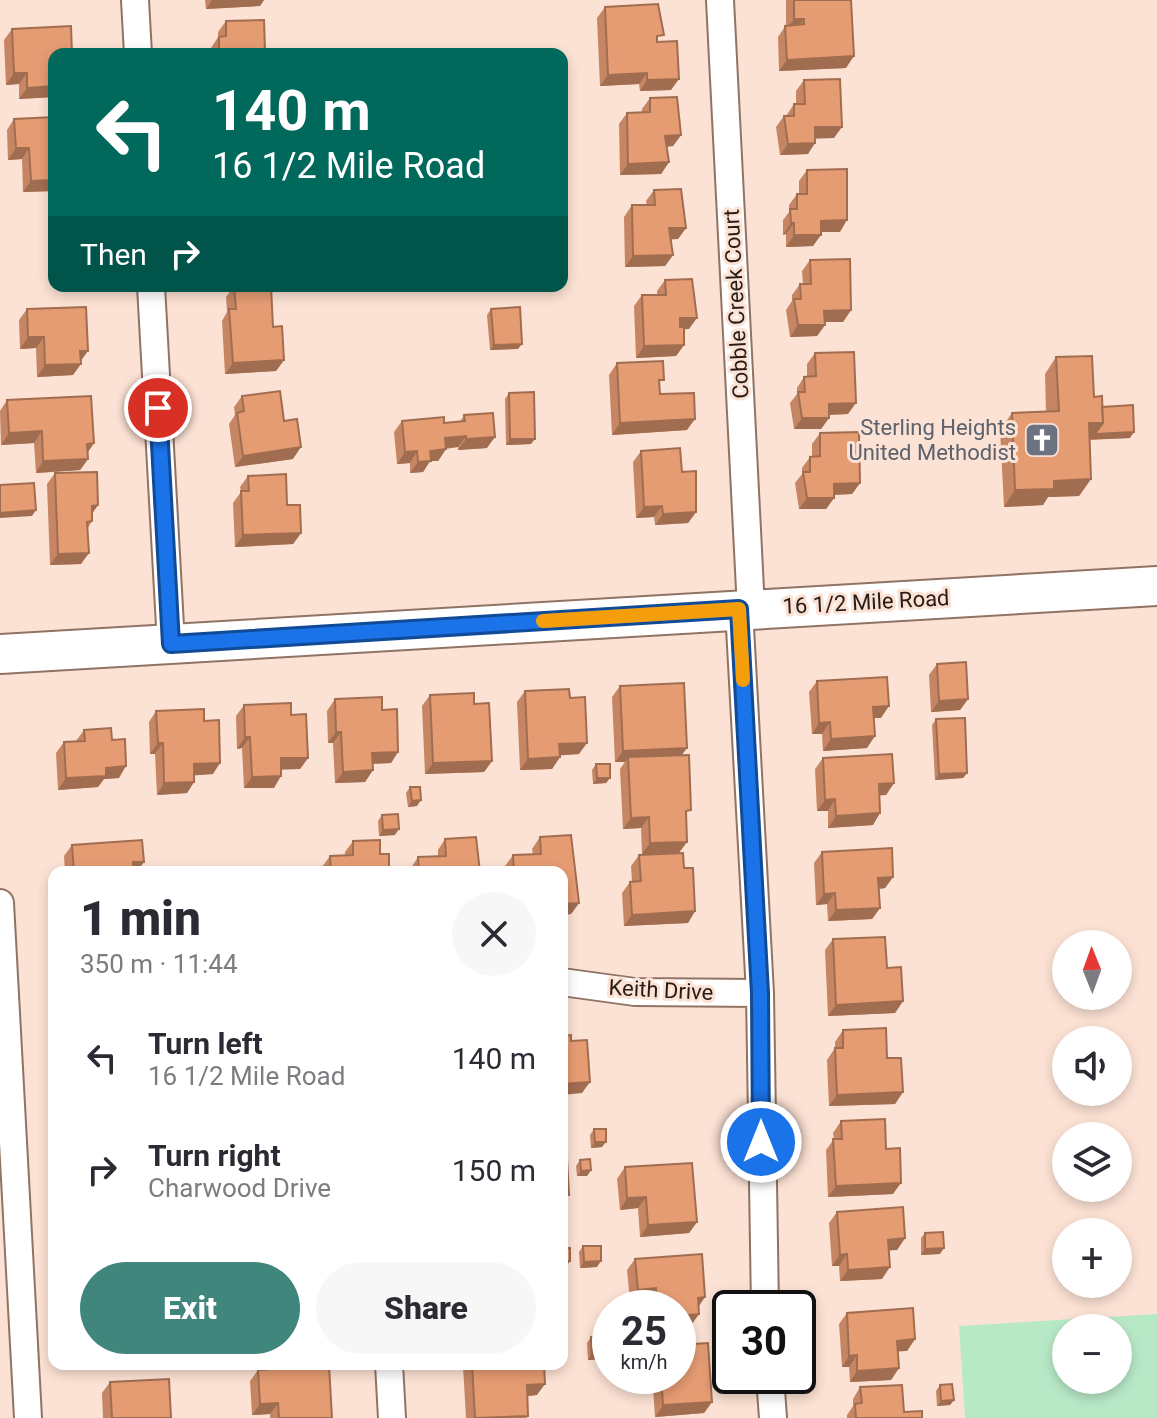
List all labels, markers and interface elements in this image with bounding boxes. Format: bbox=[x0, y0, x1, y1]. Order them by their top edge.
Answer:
text: 140 m bbox=[212, 78, 371, 144]
icon: left bbox=[80, 80, 184, 184]
text: 16 1/2 Mile Road bbox=[212, 145, 485, 187]
street label: Cobble Creek Court bbox=[719, 209, 753, 399]
icon: right bbox=[163, 232, 207, 276]
text: Then bbox=[80, 237, 147, 272]
pin bbox=[124, 374, 192, 442]
icon: arrive bbox=[136, 386, 180, 430]
place label: Sterling Heights United Methodist bbox=[848, 415, 1016, 465]
church icon: Sterling Heights United Methodist bbox=[1023, 421, 1061, 459]
street label: 16 1/2 Mile Road bbox=[782, 585, 950, 619]
text: 1 min bbox=[80, 890, 201, 947]
button: close bbox=[452, 892, 536, 976]
north arrow bbox=[1052, 930, 1132, 1010]
map controls bbox=[1052, 930, 1132, 1394]
text: 350 m · 11:44 bbox=[80, 949, 238, 979]
street label: Keith Drive bbox=[608, 975, 714, 1005]
text: Turn left bbox=[148, 1026, 263, 1061]
button: sound bbox=[1052, 1026, 1132, 1106]
icon: left bbox=[80, 1036, 124, 1080]
text: 140 m bbox=[452, 1041, 536, 1076]
text: 16 1/2 Mile Road bbox=[148, 1061, 345, 1091]
position arrow bbox=[719, 1100, 803, 1184]
button: layers bbox=[1052, 1122, 1132, 1202]
text: Turn right bbox=[148, 1138, 281, 1173]
icon: right bbox=[80, 1148, 124, 1192]
text: 150 m bbox=[452, 1153, 536, 1188]
text: Charwood Drive bbox=[148, 1173, 331, 1203]
button: + bbox=[1052, 1218, 1132, 1298]
button: Exit bbox=[80, 1262, 300, 1354]
button: Share bbox=[316, 1262, 536, 1354]
speed limit sign: 30 bbox=[712, 1290, 816, 1394]
text: 25 bbox=[621, 1308, 667, 1355]
button: − bbox=[1052, 1314, 1132, 1394]
text: km/h bbox=[621, 1350, 667, 1374]

